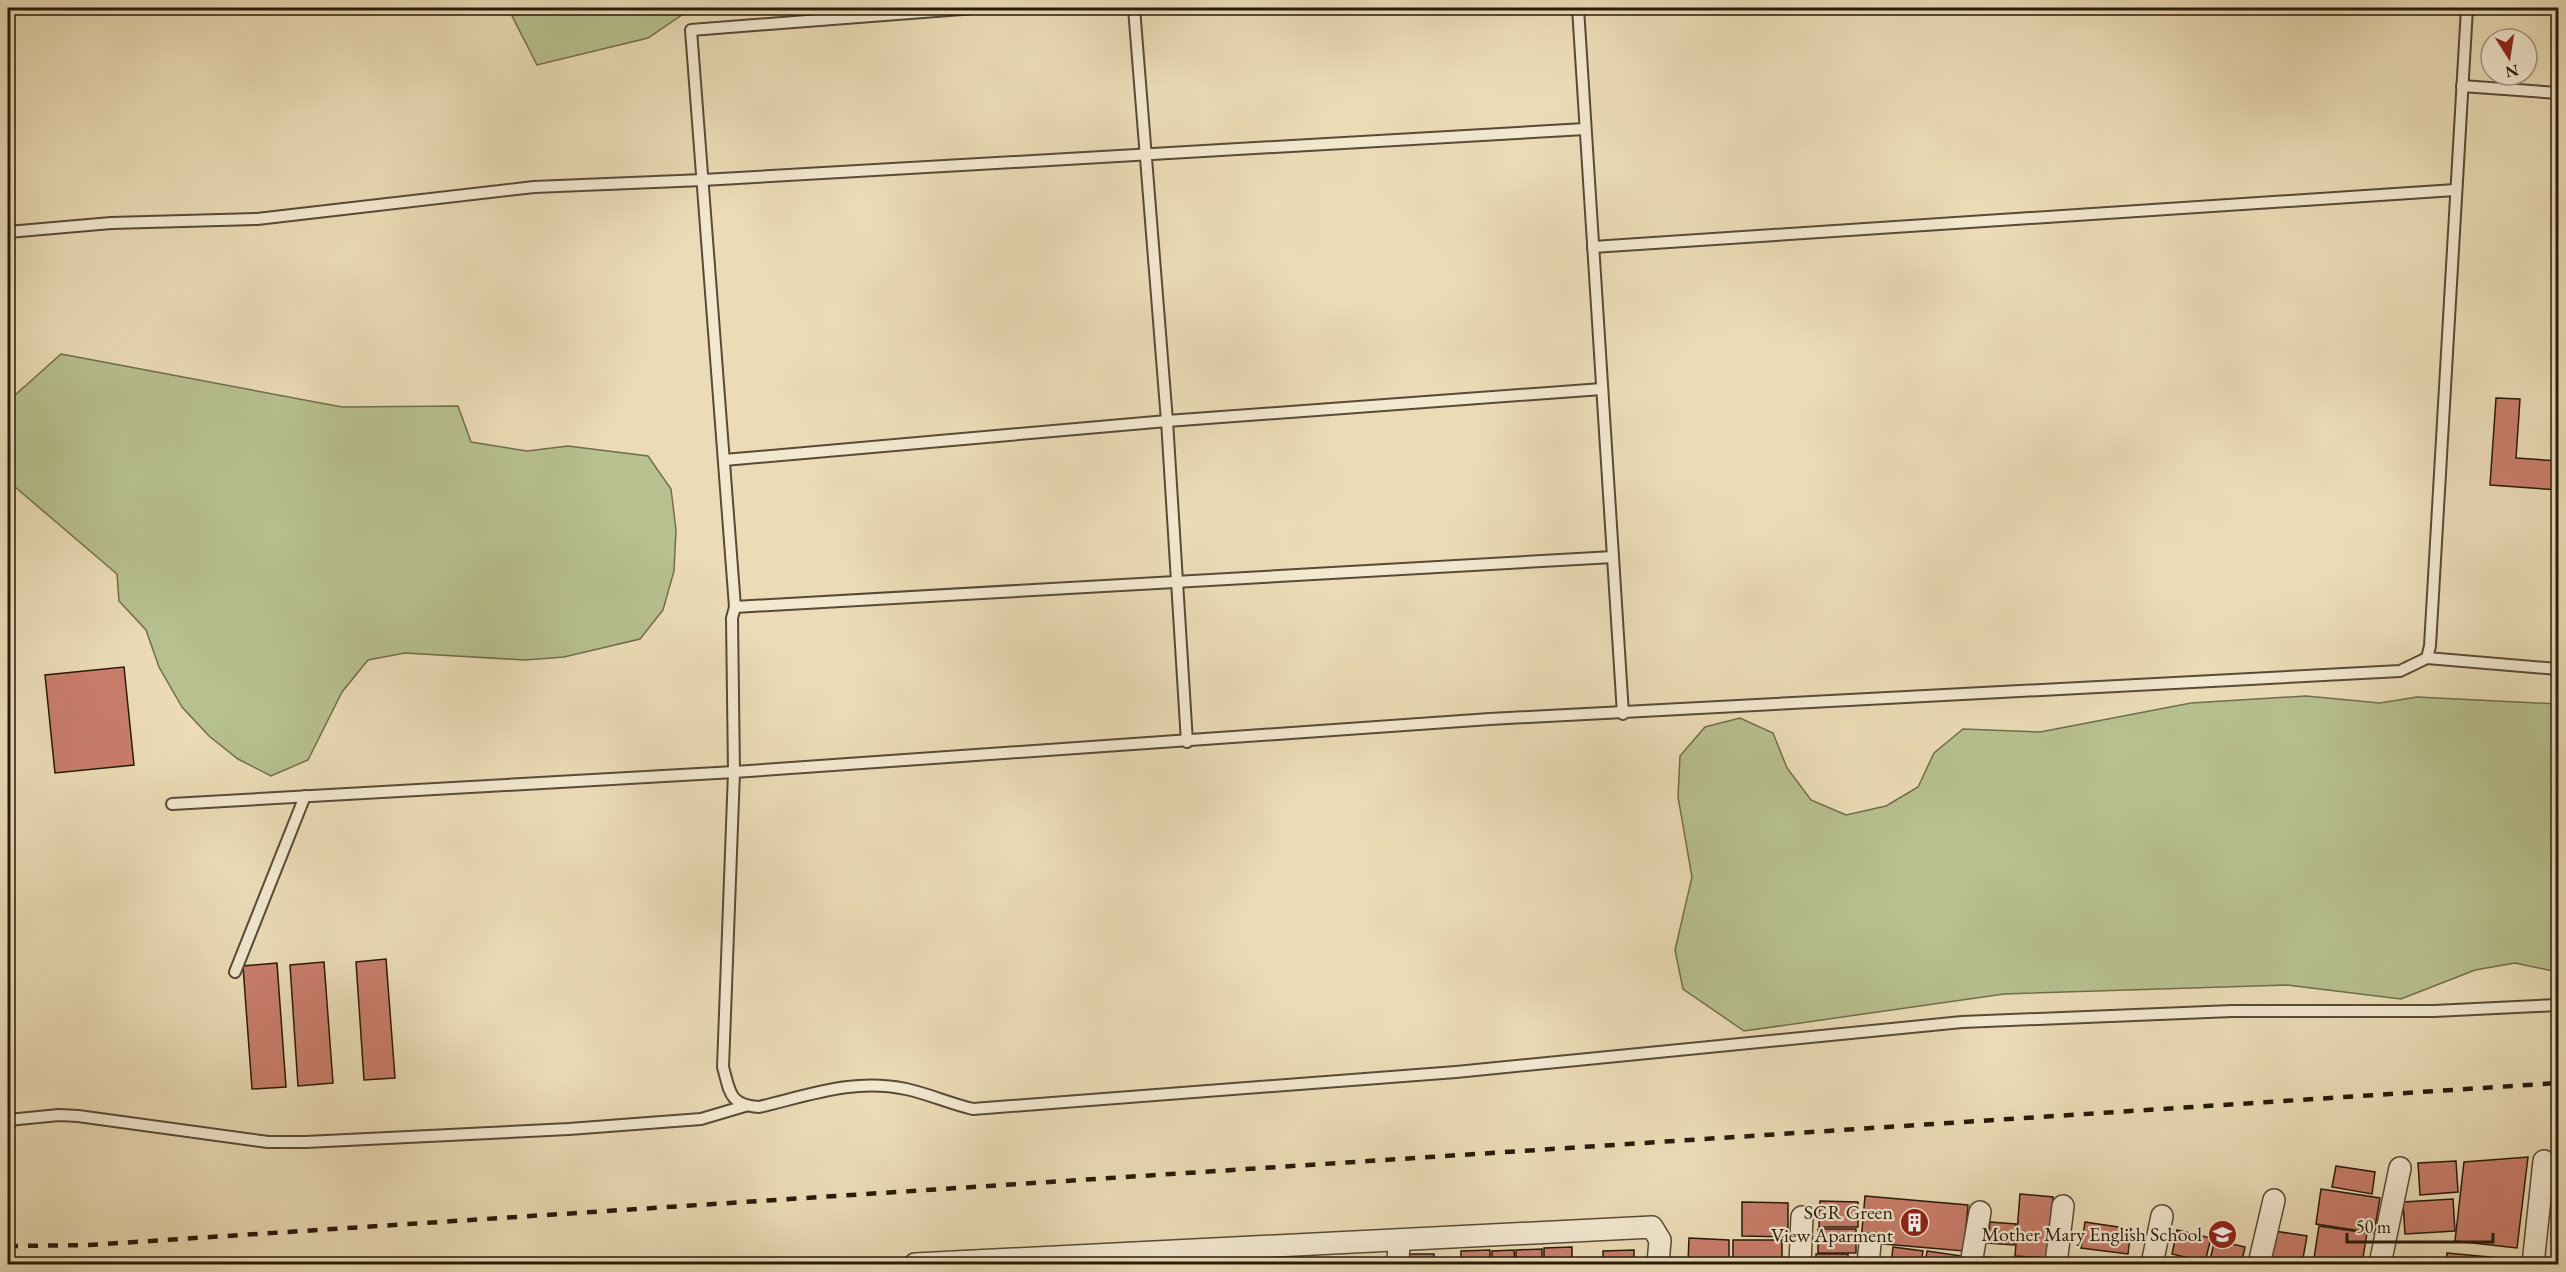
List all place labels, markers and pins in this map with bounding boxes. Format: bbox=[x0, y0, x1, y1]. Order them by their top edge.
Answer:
place label: SGR Green View Aparment bbox=[1771, 1199, 1894, 1248]
building icon: SGR Green View Aparment bbox=[1898, 1207, 1930, 1239]
school or university icon: Mother Mary English School bbox=[2207, 1218, 2239, 1250]
place label: Mother Mary English School bbox=[1981, 1221, 2202, 1247]

